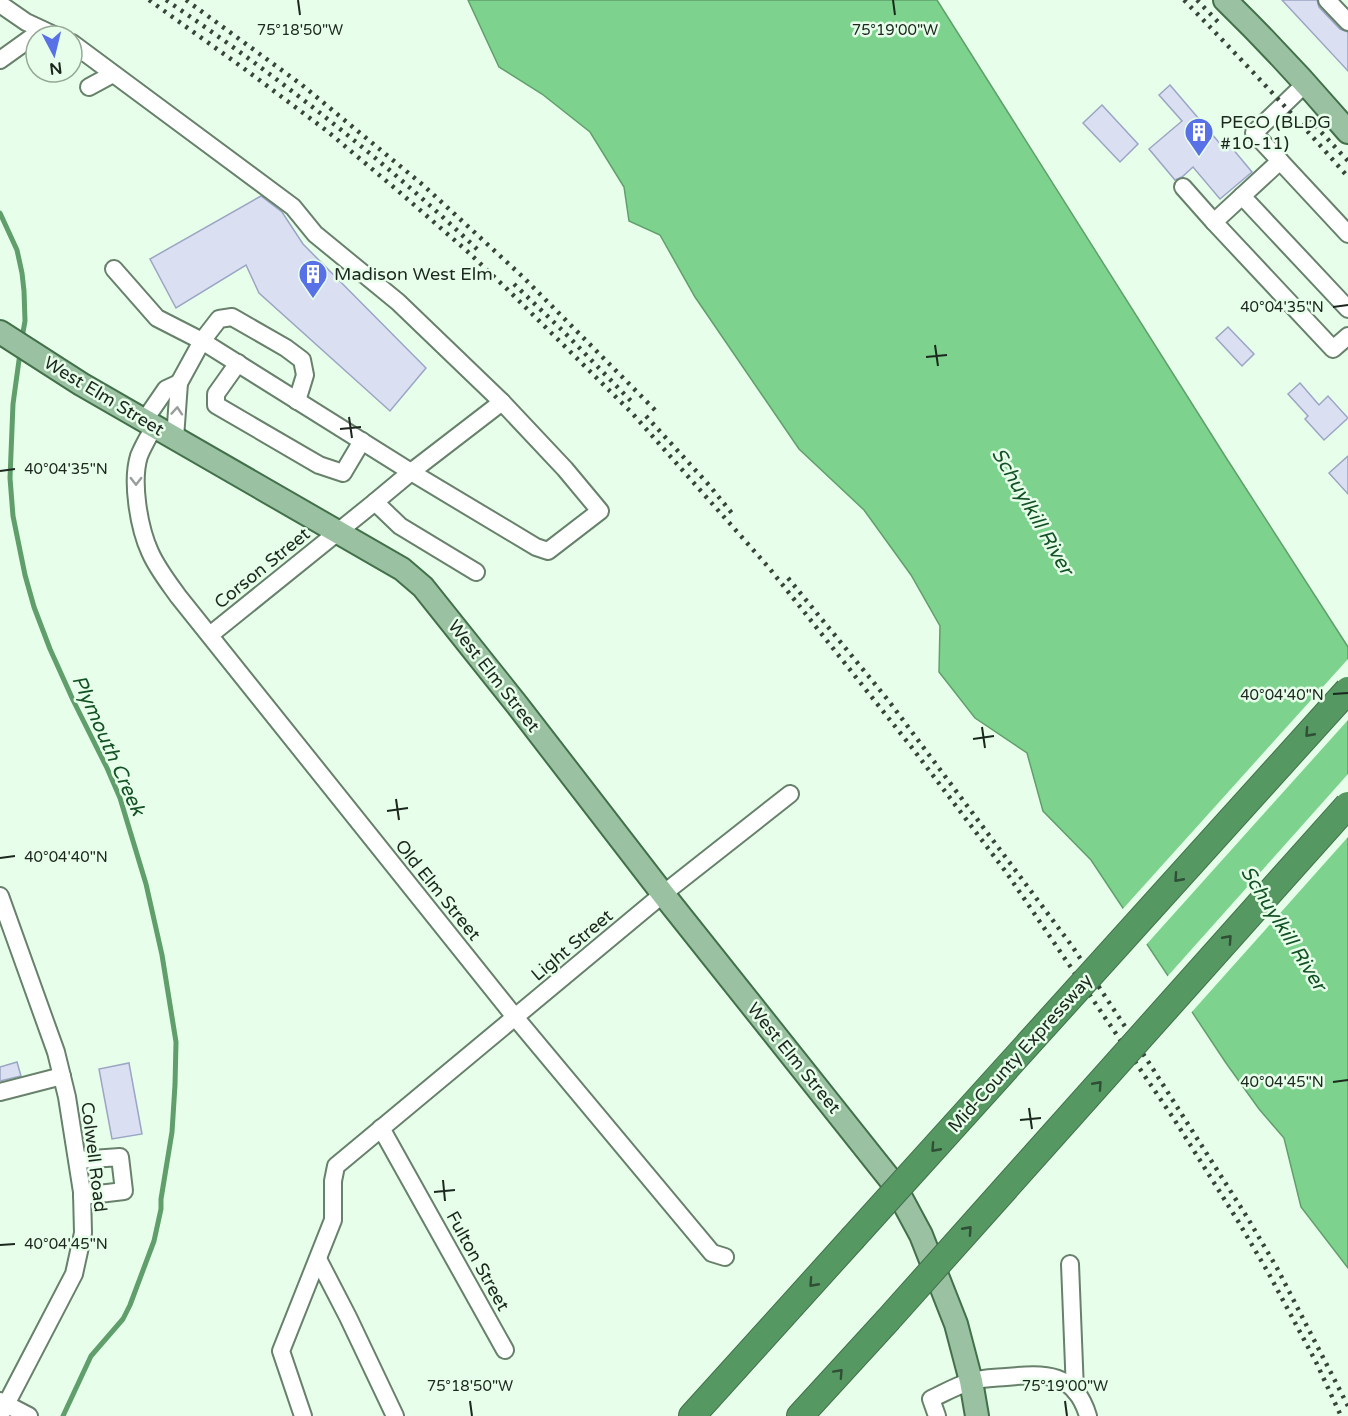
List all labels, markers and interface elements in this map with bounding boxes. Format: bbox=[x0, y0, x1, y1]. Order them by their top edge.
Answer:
text: 75°18'50"W bbox=[257, 21, 343, 39]
text: 75°19'00"W bbox=[852, 21, 938, 39]
north arrow bbox=[24, 24, 84, 84]
text: N bbox=[48, 57, 63, 79]
place label: PECO (BLDG #10-11) bbox=[1220, 111, 1331, 154]
building icon: PECO (BLDG #10-11) bbox=[1183, 116, 1215, 158]
building icon: Madison West Elm bbox=[297, 258, 329, 300]
place label: Madison West Elm bbox=[334, 263, 493, 285]
text: 40°04'35"N bbox=[1240, 298, 1324, 316]
street label: West Elm Street bbox=[40, 351, 168, 441]
one-way arrow bbox=[171, 406, 184, 415]
water label: Schuylkill River bbox=[986, 444, 1079, 581]
text: 40°04'35"N bbox=[24, 460, 108, 478]
one-way arrow bbox=[130, 477, 142, 486]
street label: Corson Street bbox=[210, 523, 314, 613]
street label: West Elm Street bbox=[443, 616, 545, 737]
water label: Plymouth Creek bbox=[66, 671, 151, 821]
text: 40°04'40"N bbox=[1240, 686, 1324, 704]
one-way arrow bbox=[1305, 727, 1316, 737]
street label: Old Elm Street bbox=[391, 835, 486, 945]
text: 40°04'40"N bbox=[24, 848, 108, 866]
water label: Schuylkill River bbox=[1235, 862, 1332, 997]
one-way arrow bbox=[1174, 872, 1185, 882]
street label: Light Street bbox=[527, 904, 617, 986]
one-way arrow bbox=[1221, 936, 1232, 946]
street label: Mid-County Expressway bbox=[943, 969, 1097, 1137]
street label: West Elm Street bbox=[743, 998, 846, 1118]
text: 40°04'45"N bbox=[1240, 1073, 1324, 1091]
one-way arrow bbox=[1091, 1081, 1102, 1092]
street label: Colwell Road bbox=[76, 1101, 112, 1213]
one-way arrow bbox=[931, 1141, 942, 1151]
street label: Fulton Street bbox=[442, 1207, 514, 1315]
one-way arrow bbox=[961, 1226, 972, 1237]
text: 40°04'45"N bbox=[24, 1235, 108, 1253]
one-way arrow bbox=[809, 1276, 820, 1286]
one-way arrow bbox=[832, 1369, 843, 1380]
text: 75°18'50"W bbox=[427, 1377, 513, 1395]
text: 75°19'00"W bbox=[1022, 1377, 1108, 1395]

